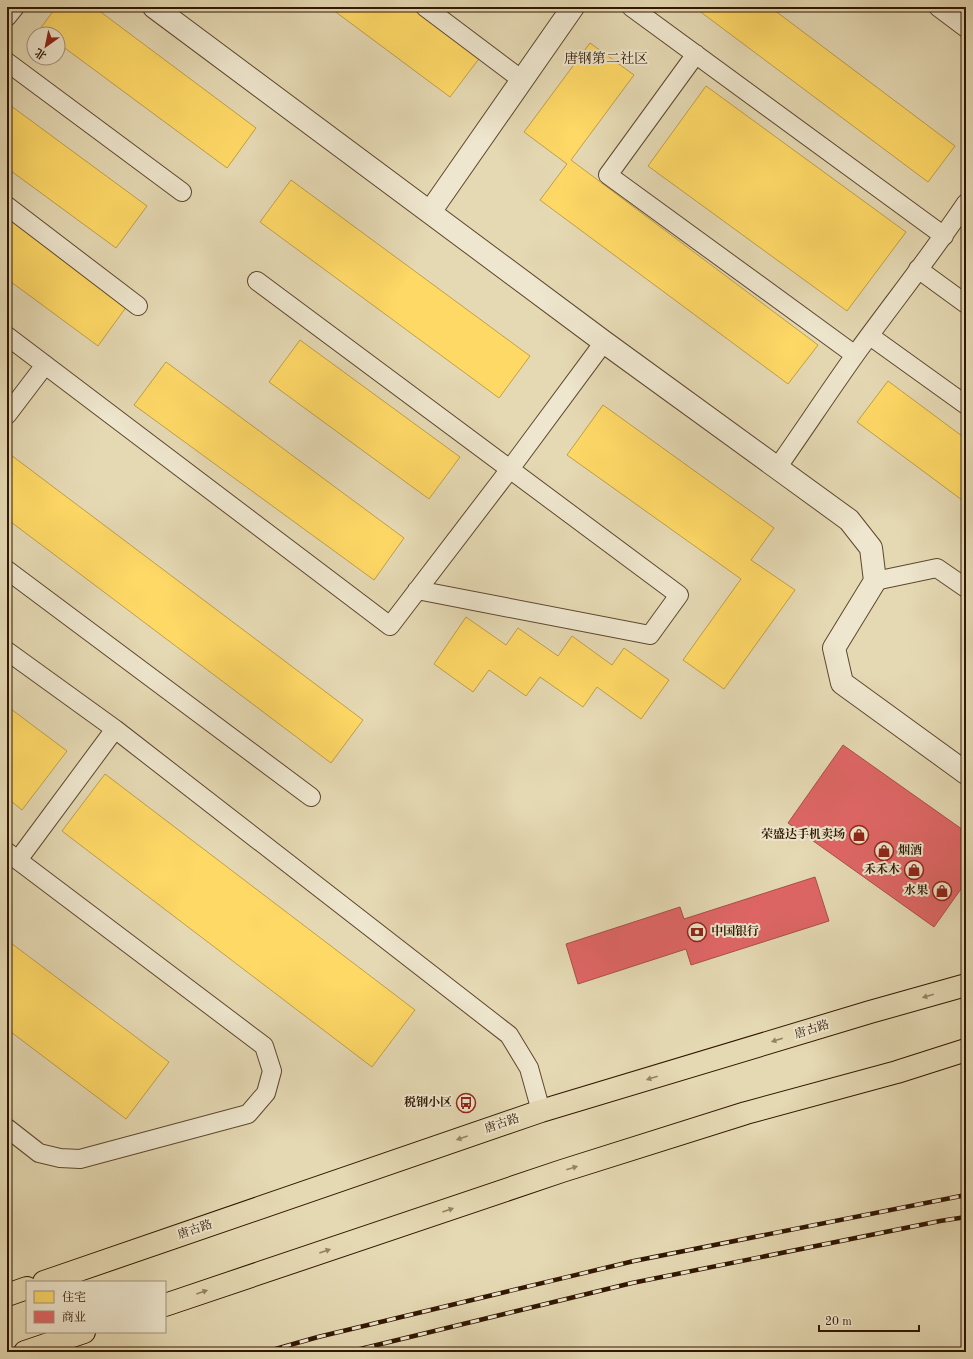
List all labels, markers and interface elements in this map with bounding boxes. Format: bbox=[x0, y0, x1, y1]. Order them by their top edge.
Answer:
north arrow bbox=[26, 26, 66, 66]
text: 北 bbox=[33, 46, 49, 62]
district label: 唐钢第二社区 bbox=[564, 51, 648, 66]
shop icon: 荣盛达手机卖场 bbox=[848, 824, 870, 846]
place label: 荣盛达手机卖场 bbox=[761, 827, 845, 841]
shop icon: 烟酒 bbox=[873, 840, 895, 862]
place label: 烟酒 bbox=[898, 843, 922, 857]
shop icon: 禾禾木 bbox=[903, 859, 925, 881]
place label: 禾禾木 bbox=[864, 862, 900, 876]
shop icon: 水果 bbox=[931, 880, 953, 902]
place label: 水果 bbox=[904, 883, 929, 897]
bank icon: 中国银行 bbox=[686, 921, 708, 943]
place label: 中国银行 bbox=[711, 924, 759, 938]
one-way arrow bbox=[922, 993, 934, 999]
street label: 唐古路 bbox=[792, 1017, 831, 1041]
one-way arrow bbox=[771, 1037, 783, 1043]
one-way arrow bbox=[646, 1075, 658, 1081]
bus stop icon: 税钢小区 bbox=[455, 1092, 477, 1114]
place label: 税钢小区 bbox=[404, 1095, 452, 1109]
street label: 唐古路 bbox=[482, 1111, 521, 1136]
one-way arrow bbox=[455, 1136, 467, 1142]
one-way arrow bbox=[566, 1165, 578, 1171]
one-way arrow bbox=[443, 1206, 455, 1212]
street label: 唐古路 bbox=[175, 1217, 214, 1242]
one-way arrow bbox=[320, 1248, 332, 1254]
legend bbox=[26, 1281, 166, 1333]
one-way arrow bbox=[196, 1289, 208, 1295]
text: 住宅 bbox=[62, 1290, 86, 1304]
scale bar bbox=[819, 1307, 919, 1333]
text: 商业 bbox=[62, 1310, 86, 1324]
text: 20 m bbox=[825, 1316, 852, 1328]

